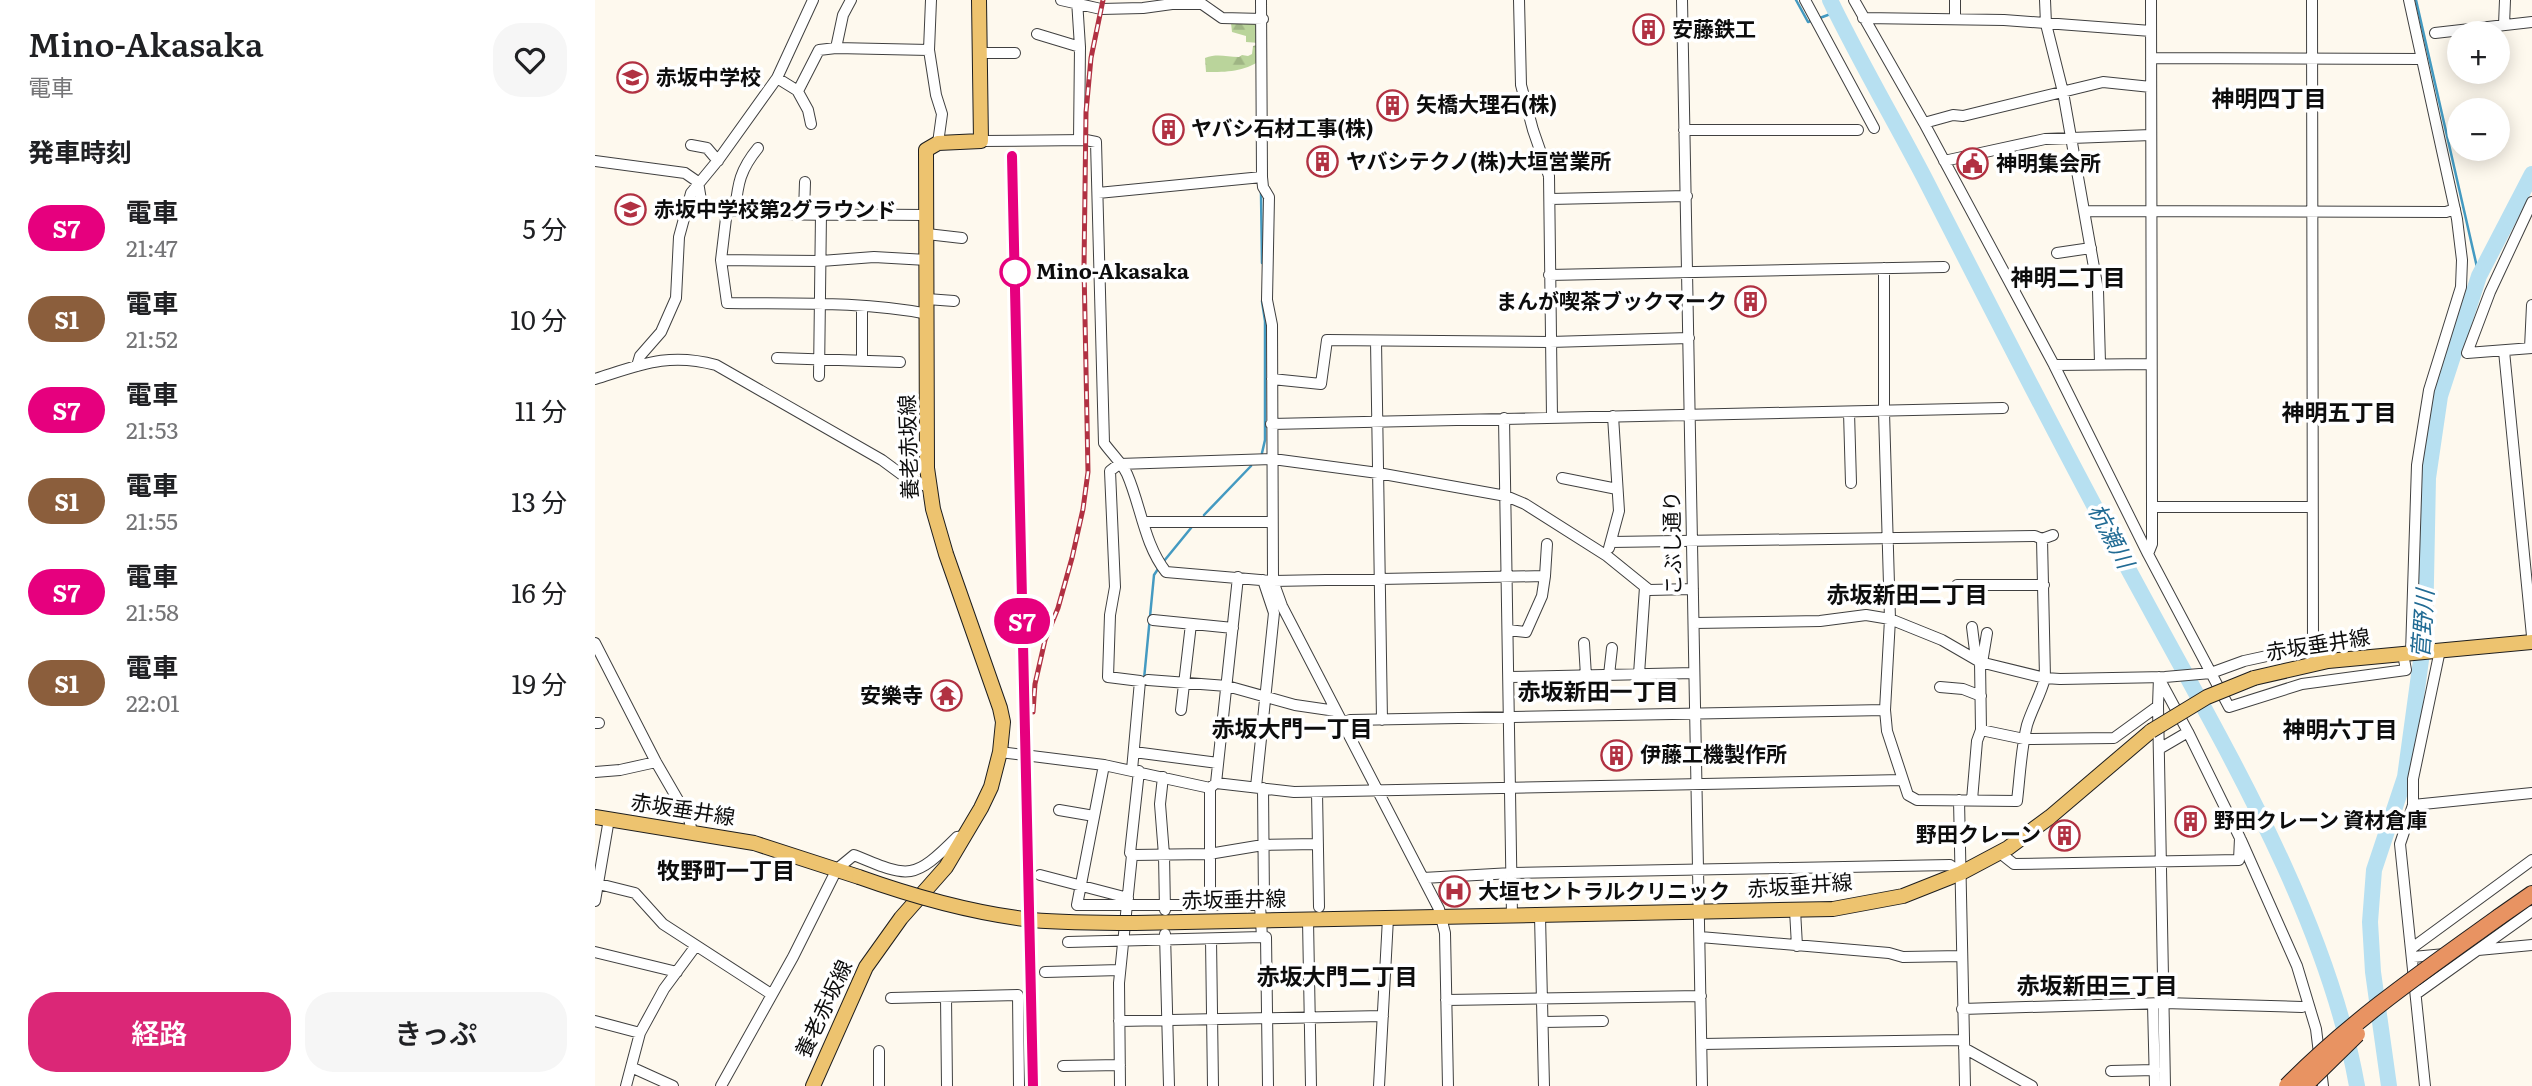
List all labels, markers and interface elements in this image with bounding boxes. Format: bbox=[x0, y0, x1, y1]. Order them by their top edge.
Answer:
place label: 安藤鉄工 bbox=[1672, 12, 1756, 43]
building icon: 安藤鉄工 bbox=[1632, 13, 1666, 47]
text: Mino-Akasaka bbox=[28, 18, 263, 67]
map controls bbox=[2447, 21, 2510, 161]
button: + bbox=[2447, 21, 2510, 84]
button: heart bbox=[493, 23, 567, 97]
place label: 赤坂中学校 bbox=[656, 60, 761, 91]
school or university icon: 赤坂中学校 bbox=[616, 61, 650, 95]
text: 電車 bbox=[28, 69, 74, 103]
district label: 神明四丁目 bbox=[2212, 80, 2327, 114]
place label: 矢橋大理石(株) bbox=[1416, 87, 1557, 118]
building icon: 矢橋大理石(株) bbox=[1376, 88, 1410, 122]
button: − bbox=[2447, 98, 2510, 161]
place label: ヤバシ石材工事(株) bbox=[1191, 111, 1374, 142]
building icon: ヤバシ石材工事(株) bbox=[1151, 112, 1185, 146]
text: 発車時刻 bbox=[28, 131, 132, 170]
place label: ヤバシテクノ(株)大垣営業所 bbox=[1346, 144, 1611, 175]
building icon: ヤバシテクノ(株)大垣営業所 bbox=[1306, 145, 1340, 179]
place label: 神明集会所 bbox=[1996, 146, 2101, 177]
public building icon: 神明集会所 bbox=[1956, 147, 1990, 181]
text: 電車 bbox=[126, 191, 178, 230]
place label: 赤坂中学校第2グラウンド bbox=[654, 192, 896, 223]
school or university icon: 赤坂中学校第2グラウンド bbox=[614, 193, 648, 227]
text: 5 分 bbox=[523, 208, 567, 247]
text: S7 bbox=[53, 210, 80, 245]
text: 21:47 bbox=[126, 230, 178, 264]
place label: Mino-Akasaka bbox=[1036, 254, 1190, 285]
marker: Mino-Akasaka bbox=[1000, 257, 1030, 287]
district label: 神明二丁目 bbox=[2011, 259, 2126, 293]
text: 電車 bbox=[126, 282, 178, 321]
place label: まんが喫茶ブックマーク bbox=[1496, 284, 1727, 315]
building icon: まんが喫茶ブックマーク bbox=[1733, 285, 1767, 319]
text: 10 分 bbox=[510, 299, 567, 338]
text: S1 bbox=[54, 301, 79, 336]
text: 21:52 bbox=[126, 321, 178, 355]
text: 電車 bbox=[126, 373, 178, 412]
text: 11 分 bbox=[515, 390, 567, 429]
text: S7 bbox=[53, 392, 80, 427]
street label: 養老赤坂線 bbox=[889, 394, 924, 500]
district label: 神明五丁目 bbox=[2282, 394, 2397, 428]
text: 21:53 bbox=[126, 412, 179, 446]
text: 電車 bbox=[126, 464, 178, 503]
text: 13 分 bbox=[511, 481, 567, 520]
text: S1 bbox=[54, 483, 79, 518]
street label: こぶし通り bbox=[1654, 490, 1687, 596]
water label: 杭瀬川 bbox=[2082, 497, 2145, 576]
text: 21:55 bbox=[126, 503, 178, 537]
text: 電車 bbox=[126, 555, 178, 594]
text: 16 分 bbox=[511, 572, 567, 611]
text: S7 bbox=[53, 574, 80, 609]
district label: 赤坂新田二丁目 bbox=[1827, 576, 1988, 610]
water label: 菅野川 bbox=[2402, 585, 2441, 659]
text: 21:58 bbox=[126, 594, 179, 628]
line badge: S7 bbox=[991, 598, 1053, 644]
text: S7 bbox=[1008, 603, 1036, 638]
street label: 赤坂垂井線 bbox=[2263, 619, 2372, 666]
text: 電車 bbox=[126, 646, 178, 685]
text: 19 分 bbox=[512, 663, 567, 702]
text: S1 bbox=[54, 665, 79, 700]
district label: 赤坂新田一丁目 bbox=[1518, 673, 1679, 707]
place label: 安樂寺 bbox=[860, 678, 923, 709]
temple icon: 安樂寺 bbox=[929, 679, 963, 713]
text: 22:01 bbox=[126, 685, 180, 719]
district label: 赤坂大門一丁目 bbox=[1212, 710, 1373, 744]
district label: 神明六丁目 bbox=[2283, 711, 2398, 745]
place label: 伊藤工機製作所 bbox=[1640, 737, 1787, 768]
building icon: 伊藤工機製作所 bbox=[1600, 738, 1634, 772]
street label: 赤坂垂井線 bbox=[629, 784, 738, 831]
place label: 野田クレーン 資材倉庫 bbox=[2214, 803, 2427, 834]
building icon: 野田クレーン 資材倉庫 bbox=[2174, 804, 2208, 838]
place label: 野田クレーン bbox=[1916, 817, 2041, 848]
building icon: 野田クレーン bbox=[2047, 818, 2081, 852]
district label: 牧野町一丁目 bbox=[657, 852, 795, 886]
street label: 赤坂垂井線 bbox=[1746, 864, 1853, 903]
place label: 大垣セントラルクリニック bbox=[1478, 874, 1730, 905]
hospital icon: 大垣セントラルクリニック bbox=[1438, 875, 1472, 909]
street label: 赤坂垂井線 bbox=[1181, 881, 1287, 914]
street label: 養老赤坂線 bbox=[785, 954, 858, 1062]
district label: 赤坂大門二丁目 bbox=[1257, 958, 1418, 992]
district label: 赤坂新田三丁目 bbox=[2017, 967, 2178, 1001]
button: 経路 bbox=[28, 992, 291, 1072]
button: きっぷ bbox=[305, 992, 567, 1072]

